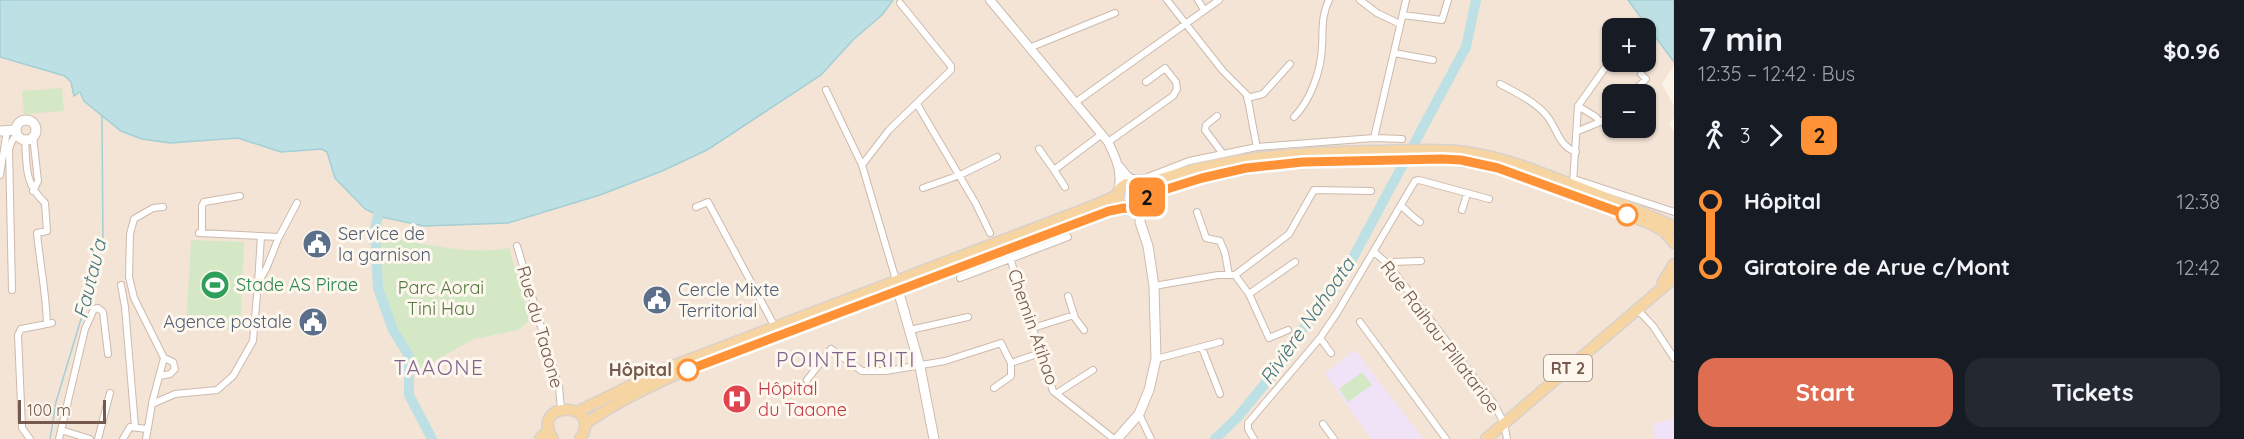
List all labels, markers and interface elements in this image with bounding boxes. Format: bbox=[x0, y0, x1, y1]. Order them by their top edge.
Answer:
map controls bbox=[1602, 18, 1656, 138]
button: + bbox=[1602, 18, 1656, 72]
text: 7 min bbox=[1698, 18, 1783, 59]
text: $0.96 bbox=[2163, 37, 2220, 65]
text: 12:35 – 12:42 · Bus bbox=[1698, 61, 1855, 86]
button: − bbox=[1602, 84, 1656, 138]
icon: walk bbox=[1698, 119, 1731, 152]
icon: forward bbox=[1759, 119, 1792, 152]
text: 2 bbox=[1813, 122, 1825, 148]
text: 3 bbox=[1740, 123, 1750, 148]
line badge: 2 bbox=[1128, 178, 1166, 216]
text: 2 bbox=[1141, 184, 1153, 210]
text: Hôpital bbox=[1744, 187, 1821, 215]
text: 12:38 bbox=[2177, 189, 2220, 214]
unlabelled marker bbox=[1616, 204, 1638, 226]
place label: Service de la garnison bbox=[338, 222, 431, 266]
public building icon: Service de la garnison bbox=[301, 228, 333, 260]
water label: Fautau’a bbox=[68, 235, 112, 321]
water label: Rivière Nahoata bbox=[1254, 251, 1361, 389]
text: Giratoire de Arue c/Mont bbox=[1744, 253, 2010, 281]
text: 12:42 bbox=[2176, 255, 2220, 280]
street label: Rue Raihau-Pillatarioe bbox=[1376, 256, 1505, 417]
street label: Rue du Taaone bbox=[512, 263, 569, 391]
street label: Chemin Atihao bbox=[1003, 266, 1064, 388]
sports icon: Stade AS Pirae bbox=[199, 269, 231, 301]
place label: Stade AS Pirae bbox=[236, 273, 358, 296]
park label: Parc Aorai Tini Hau bbox=[398, 276, 484, 320]
place label: Cercle Mixte Territorial bbox=[678, 278, 779, 322]
public building icon: Cercle Mixte Territorial bbox=[641, 284, 673, 316]
public building icon: Agence postale bbox=[297, 306, 329, 338]
place label: Agence postale bbox=[163, 310, 292, 333]
district label: POINTE IRITI bbox=[776, 346, 916, 372]
district label: TAAONE bbox=[393, 354, 485, 380]
road number: RT 2 bbox=[1544, 355, 1592, 381]
place label: Hôpital bbox=[609, 358, 672, 381]
button: Start bbox=[1698, 358, 1953, 427]
button: Tickets bbox=[1965, 358, 2220, 427]
marker: Hôpital bbox=[677, 359, 699, 381]
place label: Hôpital du Taaone bbox=[758, 377, 847, 421]
hospital icon: Hôpital du Taaone bbox=[721, 383, 753, 415]
scale bar bbox=[18, 397, 106, 424]
text: 100 m bbox=[27, 400, 71, 420]

